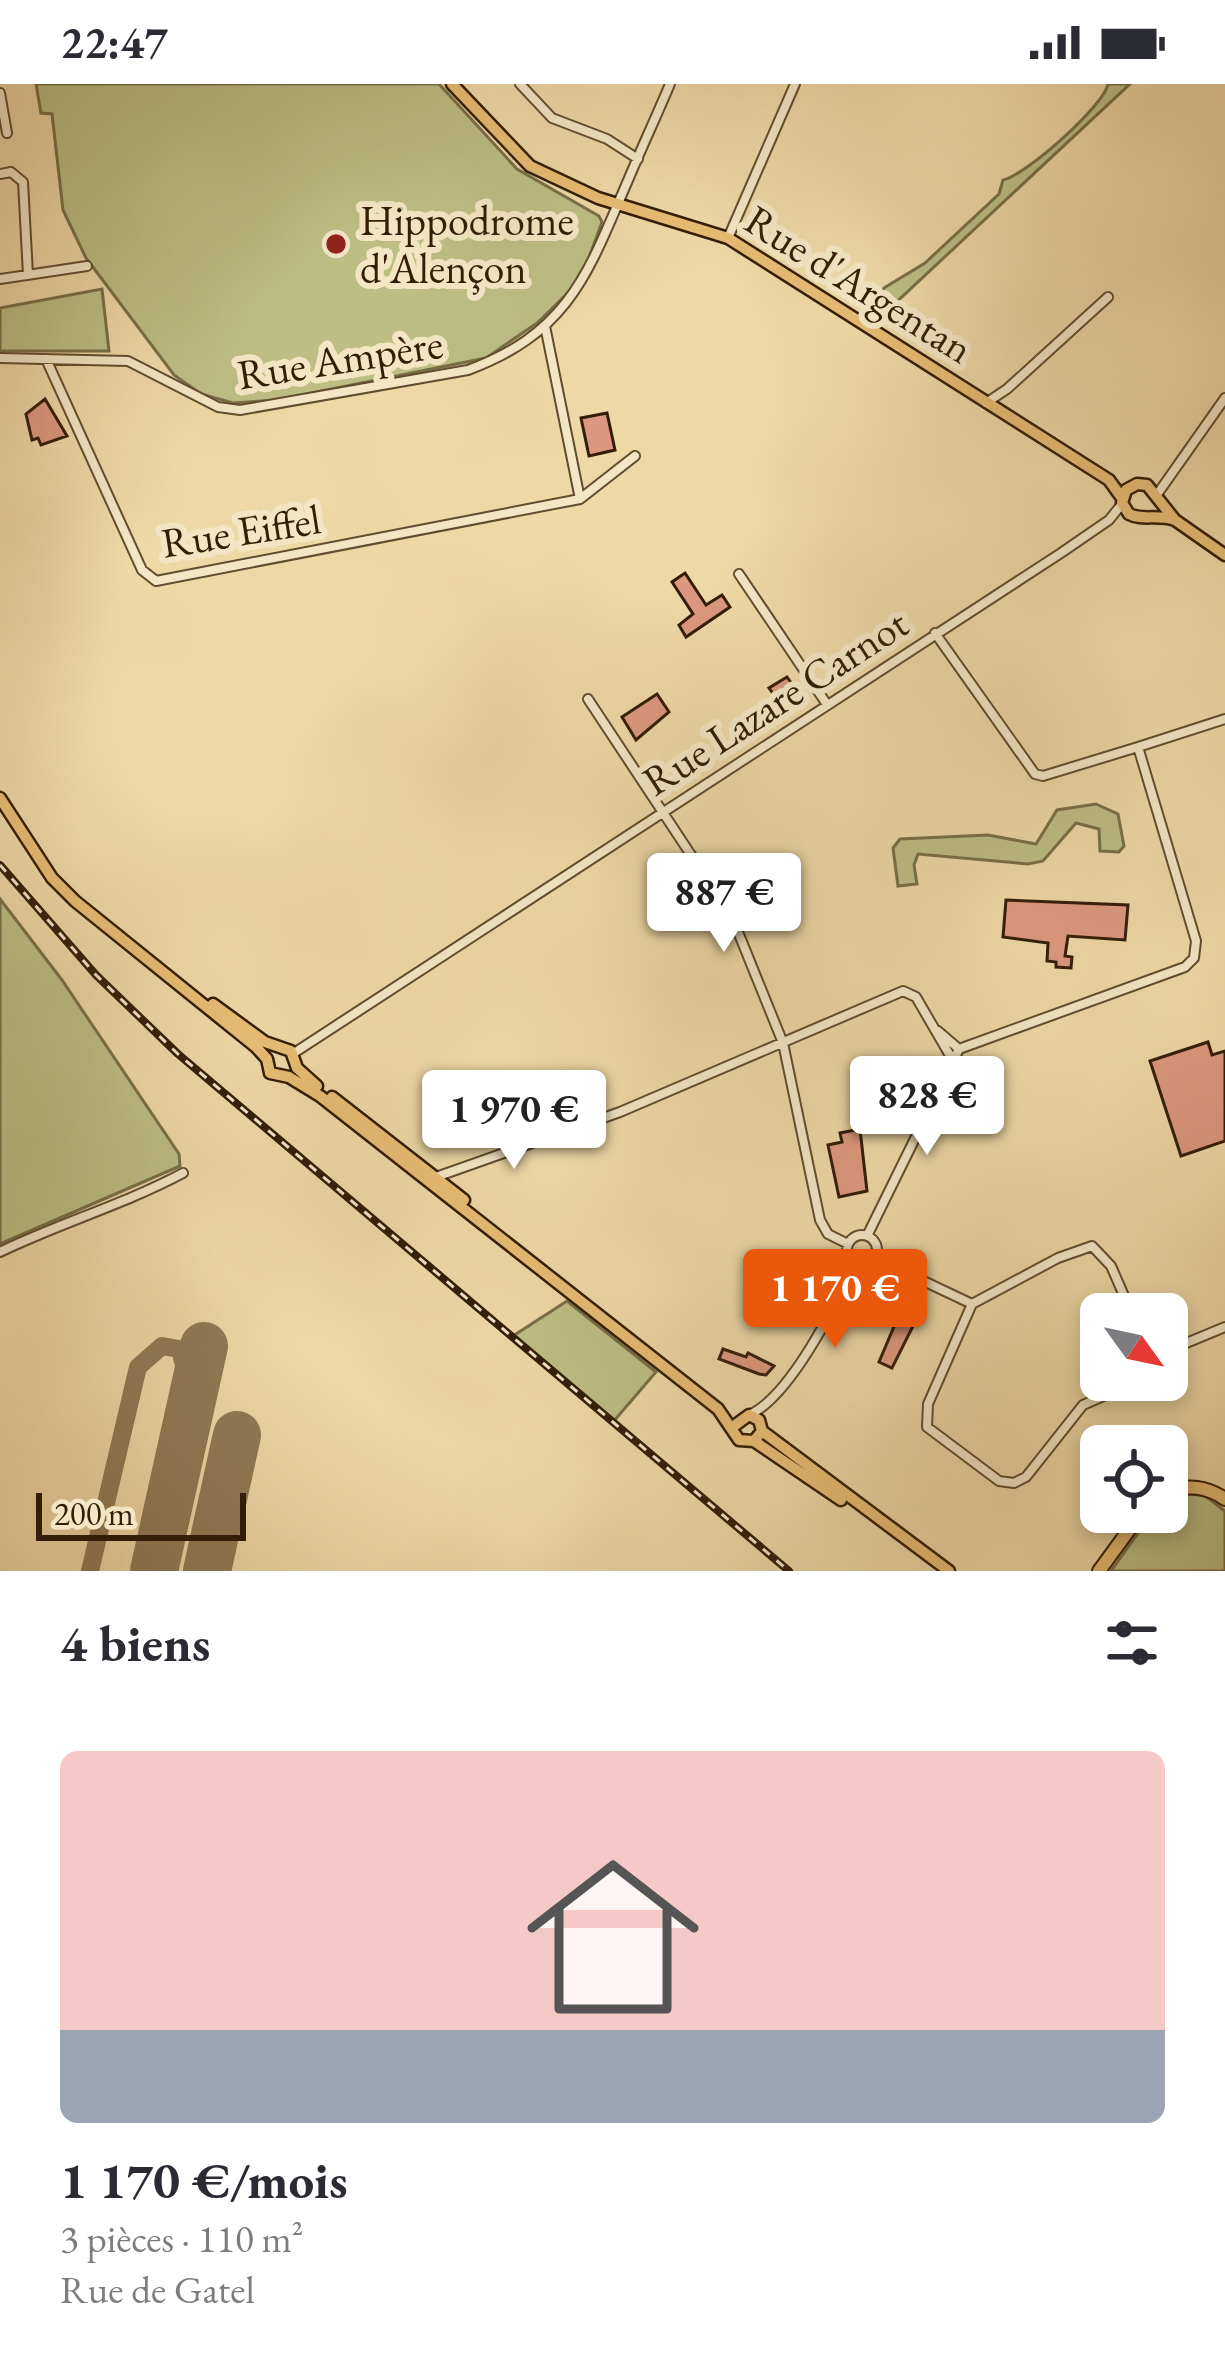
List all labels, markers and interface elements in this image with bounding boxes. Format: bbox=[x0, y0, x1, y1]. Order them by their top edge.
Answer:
text: 22:47 bbox=[60, 13, 168, 71]
street label: Rue d'Argentan bbox=[735, 192, 983, 376]
place label: Hippodrome d'Alençon bbox=[360, 193, 574, 296]
marker: Hippodrome d'Alençon bbox=[323, 231, 349, 257]
street label: Rue Ampère bbox=[233, 316, 447, 402]
street label: Rue Eiffel bbox=[157, 491, 325, 571]
street label: Rue Lazare Carnot bbox=[632, 596, 918, 808]
pin: 887 € bbox=[640, 853, 808, 955]
text: 887 € bbox=[674, 866, 774, 917]
pin: 828 € bbox=[843, 1056, 1011, 1158]
text: 828 € bbox=[877, 1069, 977, 1120]
pin: 1 970 € bbox=[403, 1070, 625, 1172]
text: 1 970 € bbox=[449, 1083, 579, 1134]
pin: 1 170 € bbox=[724, 1249, 946, 1351]
text: 1 170 € bbox=[770, 1262, 900, 1313]
north arrow bbox=[1080, 1293, 1188, 1401]
map controls bbox=[1080, 1293, 1188, 1533]
button: locate bbox=[1080, 1425, 1188, 1533]
scale bar bbox=[36, 1487, 246, 1540]
text: 200 m bbox=[54, 1492, 134, 1535]
text: 4 biens bbox=[60, 1610, 210, 1676]
icon: filters bbox=[1099, 1610, 1165, 1676]
icon: home bbox=[505, 1829, 721, 2045]
text: 1 170 €/mois bbox=[60, 2147, 348, 2213]
text: 3 pièces · 110 m² bbox=[60, 2213, 303, 2264]
text: Rue de Gatel bbox=[60, 2264, 255, 2315]

